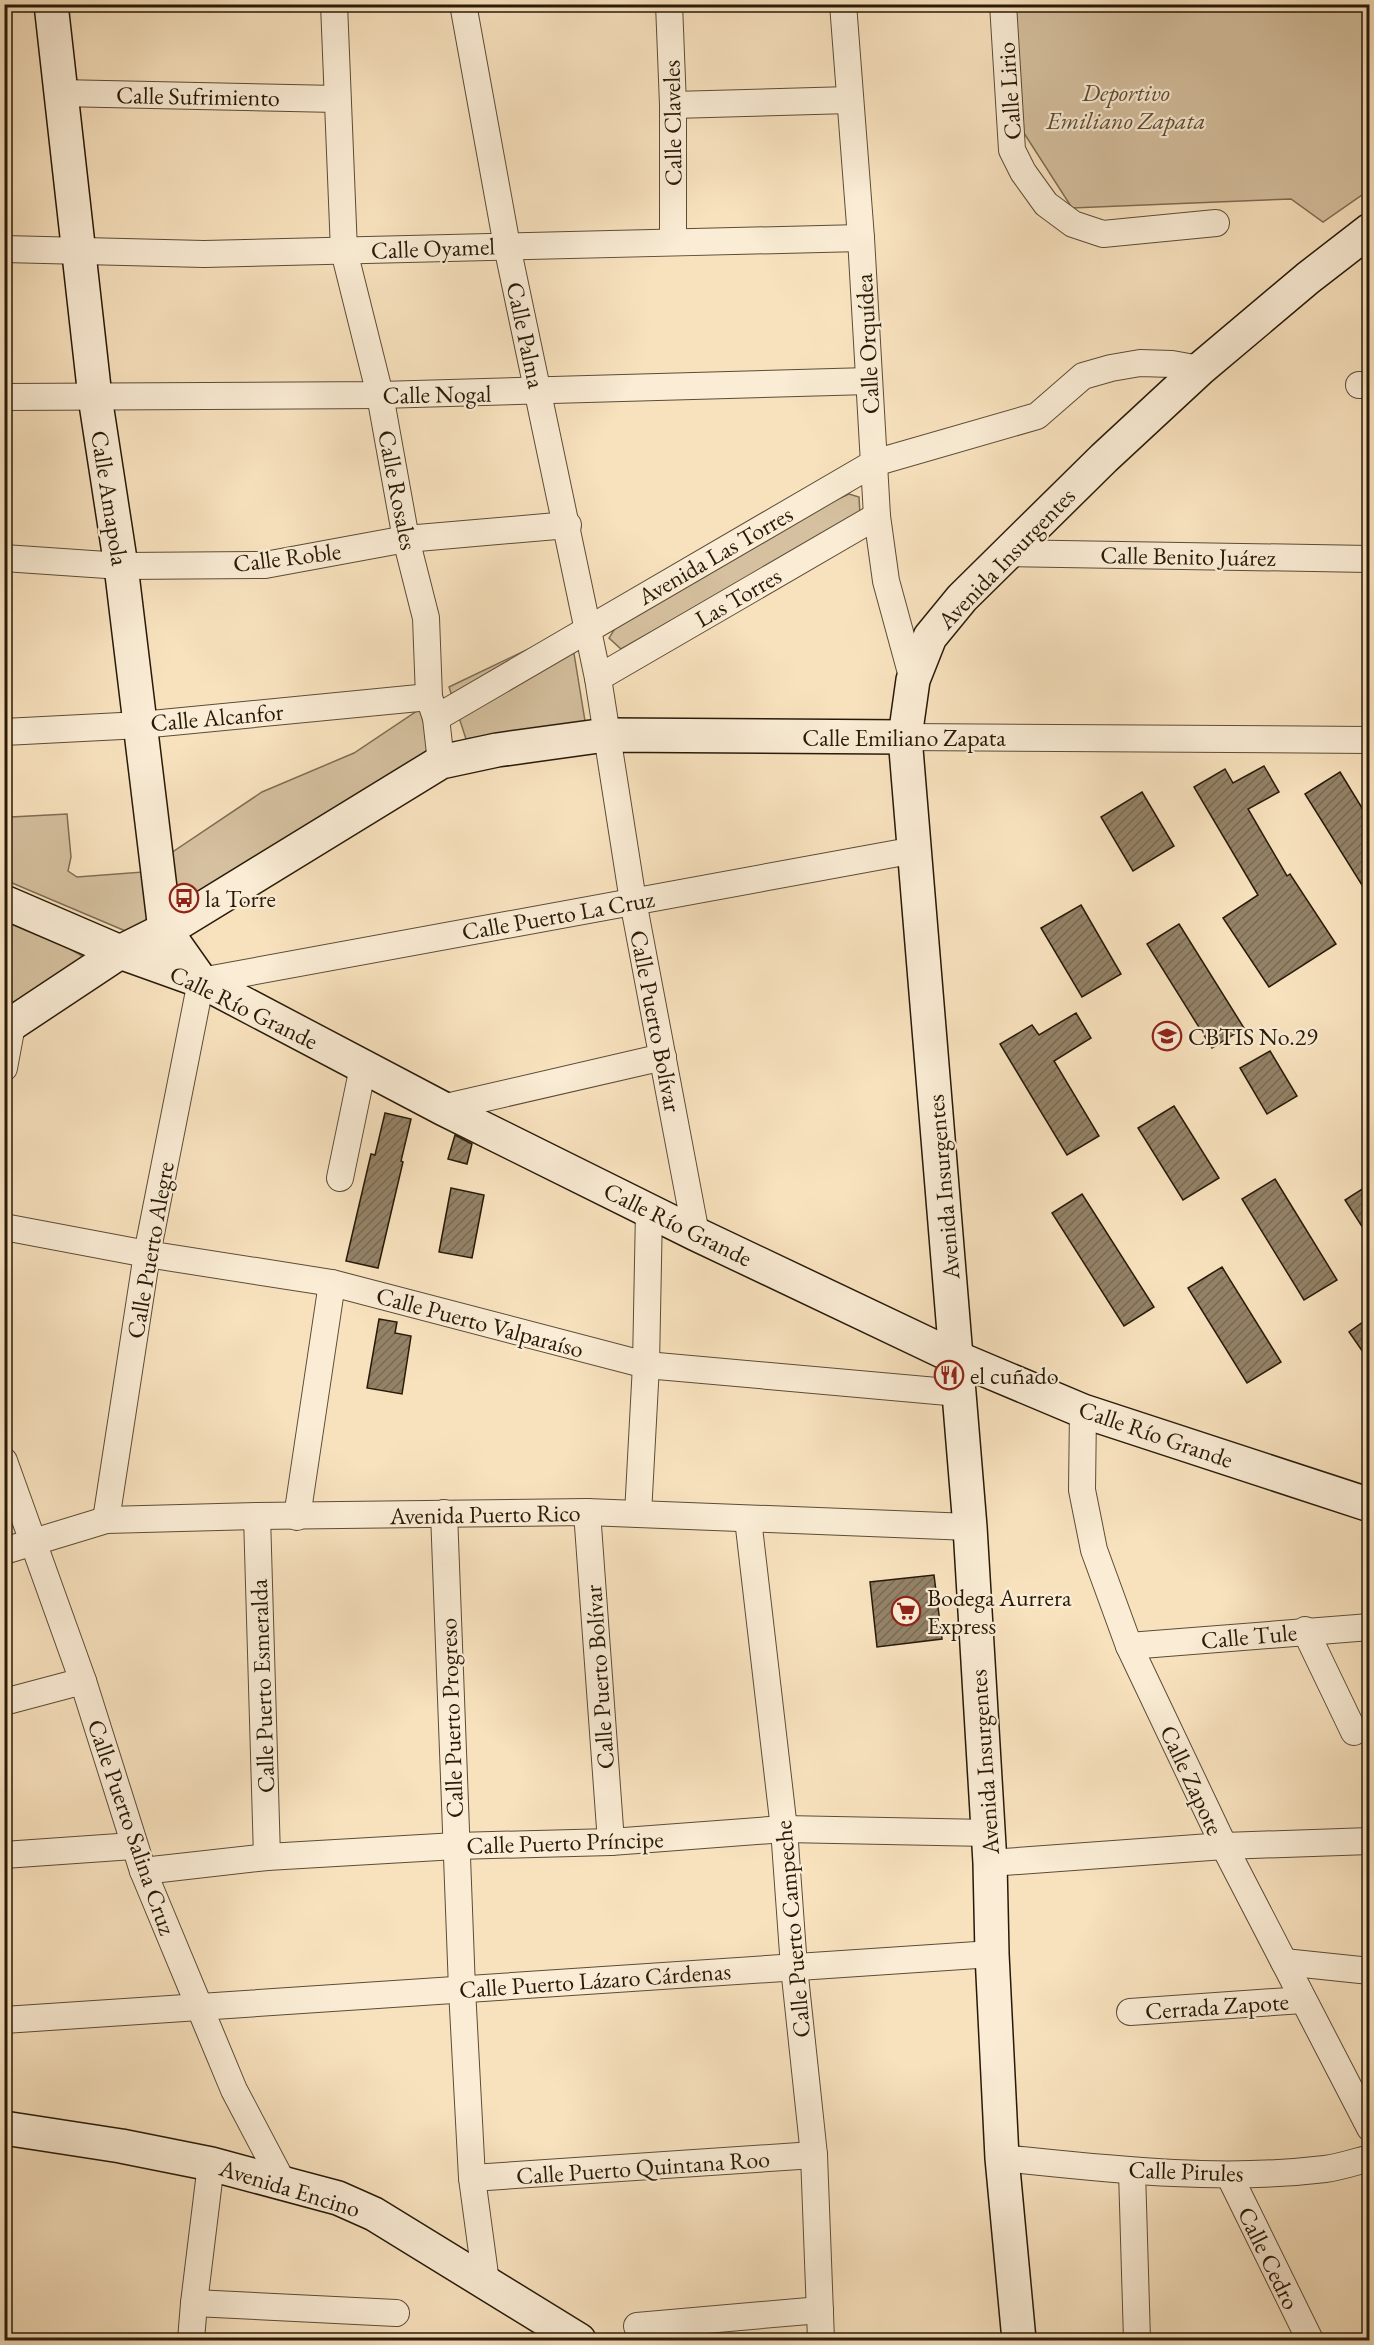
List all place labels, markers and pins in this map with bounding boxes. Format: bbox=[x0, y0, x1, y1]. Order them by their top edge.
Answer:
bus stop icon: la Torre bbox=[168, 882, 200, 914]
place label: la Torre bbox=[205, 883, 276, 914]
school or university icon: CBTIS No.29 bbox=[1151, 1020, 1183, 1052]
place label: CBTIS No.29 bbox=[1188, 1021, 1318, 1052]
restaurant icon: el cuñado bbox=[933, 1359, 965, 1391]
place label: el cuñado bbox=[970, 1360, 1059, 1391]
place label: Bodega Aurrera Express bbox=[927, 1582, 1072, 1641]
supermarket icon: Bodega Aurrera Express bbox=[890, 1595, 922, 1627]

